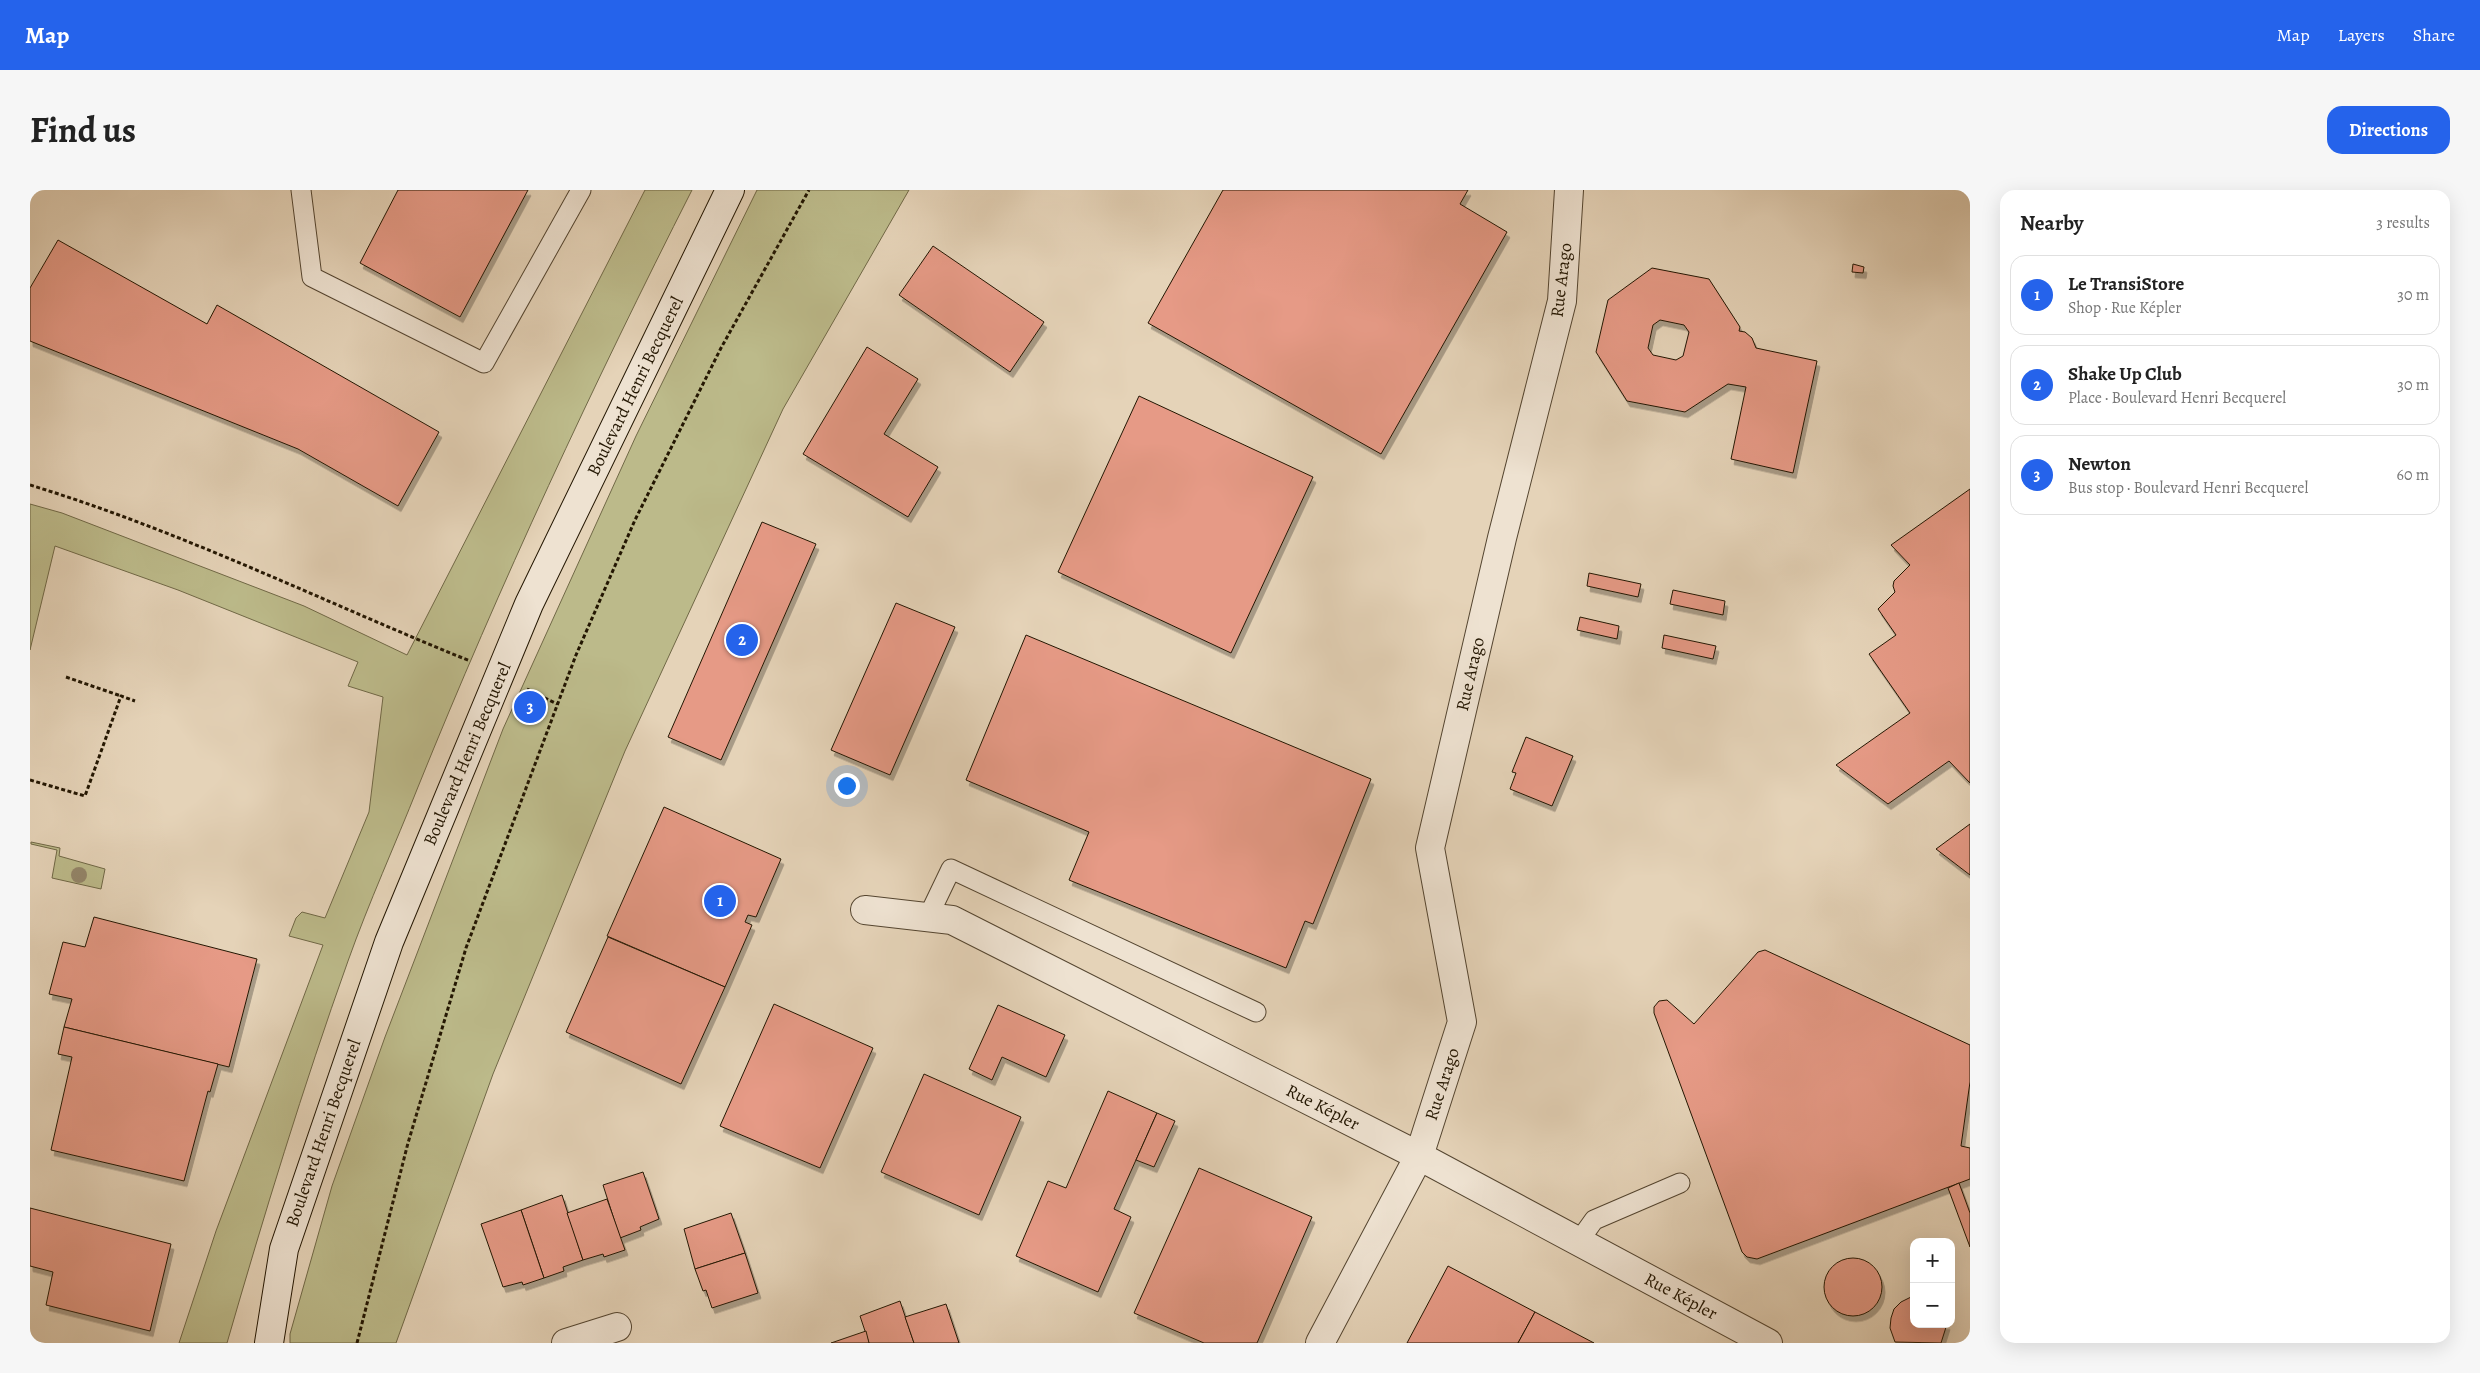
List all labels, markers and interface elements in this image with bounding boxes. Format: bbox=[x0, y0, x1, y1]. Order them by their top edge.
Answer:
text: Map bbox=[25, 19, 69, 51]
text: Map bbox=[2277, 23, 2310, 47]
text: Layers bbox=[2338, 23, 2385, 47]
text: Share bbox=[2413, 23, 2455, 47]
text: Find us bbox=[30, 106, 136, 154]
button: Directions bbox=[2327, 106, 2450, 154]
text: Nearby bbox=[2020, 209, 2083, 237]
text: 3 results bbox=[2376, 212, 2430, 234]
street label: Rue Arago bbox=[1545, 241, 1577, 319]
text: Le TransiStore bbox=[2068, 271, 2184, 297]
text: 1 bbox=[2034, 284, 2040, 306]
text: 30 m bbox=[2397, 284, 2429, 306]
street label: Boulevard Henri Becquerel bbox=[581, 292, 689, 480]
text: Shop · Rue Képler bbox=[2068, 297, 2181, 319]
text: Shake Up Club bbox=[2068, 361, 2182, 387]
text: 2 bbox=[2033, 374, 2041, 396]
text: 30 m bbox=[2397, 374, 2429, 396]
text: Place · Boulevard Henri Becquerel bbox=[2068, 387, 2286, 409]
text: Newton bbox=[2068, 451, 2131, 477]
text: 3 bbox=[2034, 464, 2040, 486]
text: 60 m bbox=[2397, 464, 2429, 486]
text: Bus stop · Boulevard Henri Becquerel bbox=[2068, 477, 2308, 499]
pin: 2 bbox=[726, 621, 758, 659]
street label: Rue Arago bbox=[1450, 635, 1490, 713]
street label: Boulevard Henri Becquerel bbox=[418, 658, 517, 849]
pin: 3 bbox=[514, 688, 546, 726]
your location bbox=[834, 773, 860, 799]
pin: 1 bbox=[704, 882, 736, 920]
street label: Boulevard Henri Becquerel bbox=[280, 1036, 367, 1230]
street label: Rue Arago bbox=[1419, 1045, 1465, 1123]
street label: Rue Képler bbox=[1282, 1078, 1364, 1136]
map controls bbox=[1910, 1238, 1955, 1328]
button: + bbox=[1910, 1238, 1955, 1283]
street label: Rue Képler bbox=[1640, 1267, 1722, 1325]
button: − bbox=[1910, 1283, 1955, 1328]

